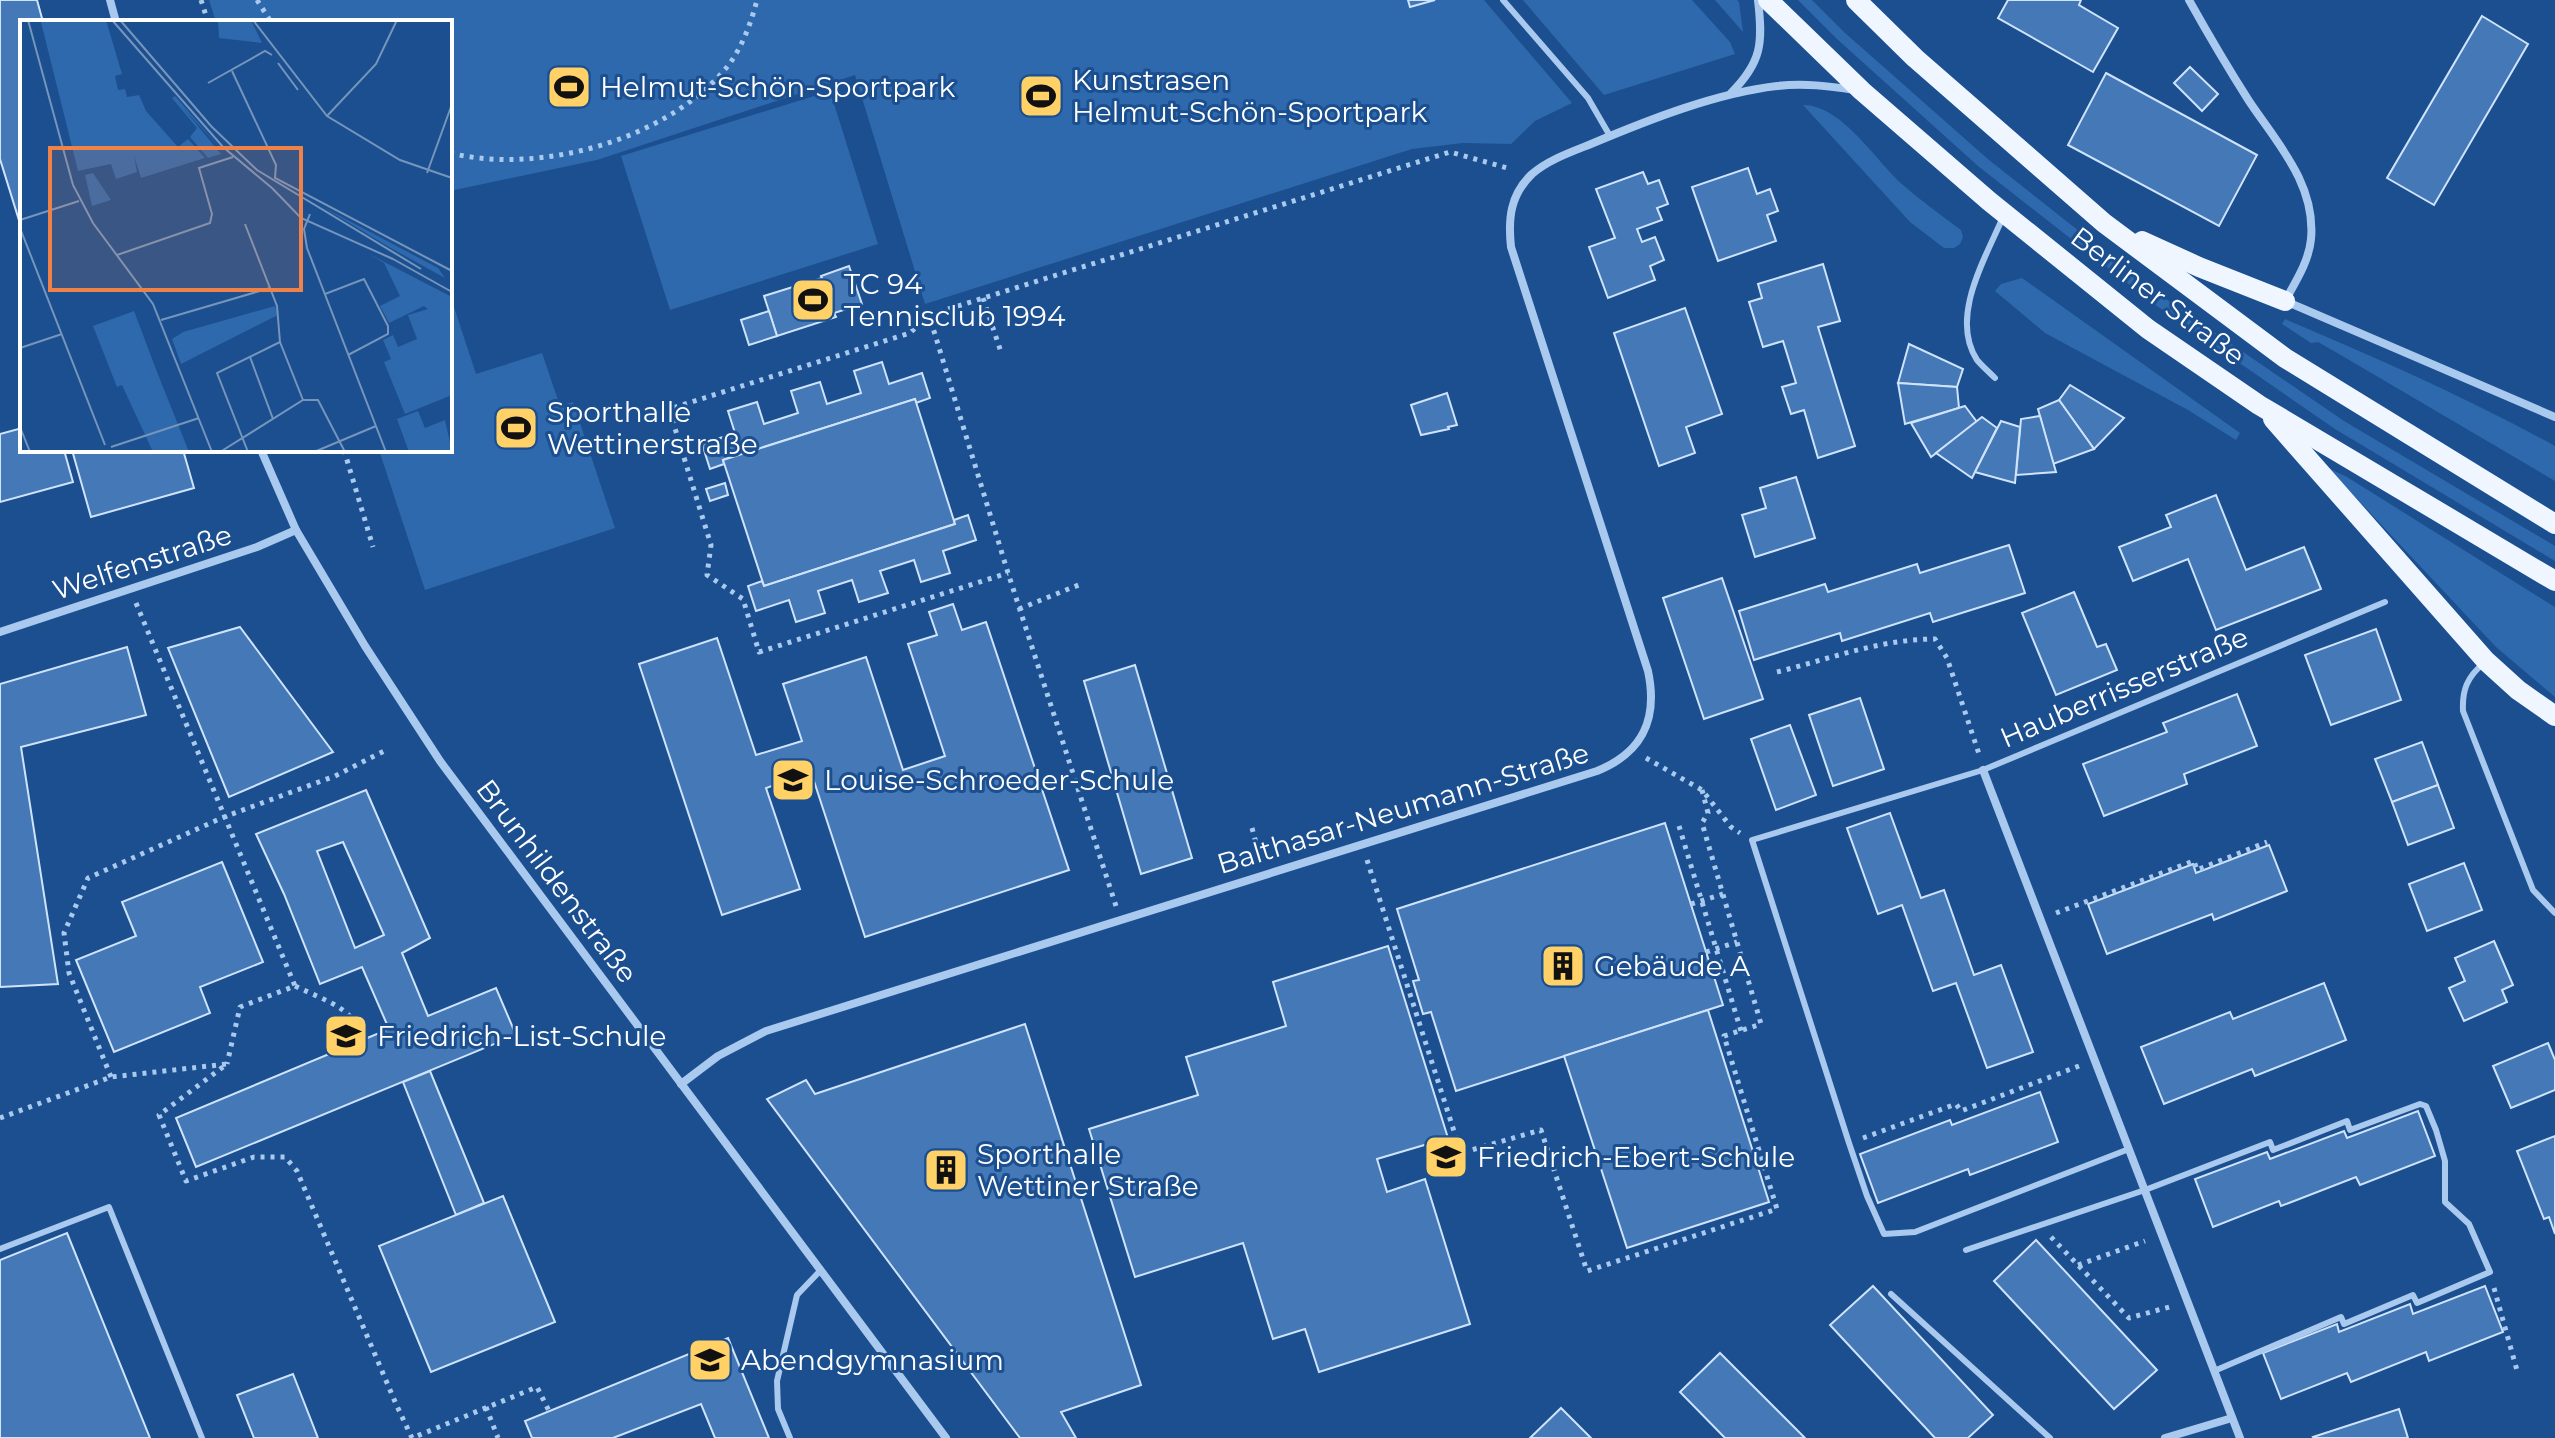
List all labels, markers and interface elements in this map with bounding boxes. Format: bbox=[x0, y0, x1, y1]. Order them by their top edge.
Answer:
inset map bbox=[20, 20, 452, 452]
sports icon: Helmut-Schön-Sportpark bbox=[545, 63, 593, 111]
place label: Kunstrasen Helmut-Schön-Sportpark bbox=[1072, 63, 1428, 129]
place label: Helmut-Schön-Sportpark bbox=[600, 70, 956, 104]
sports icon: Kunstrasen Helmut-Schön-Sportpark bbox=[1017, 72, 1065, 120]
street label: Berliner Straße bbox=[2064, 219, 2252, 373]
place label: TC 94 Tennisclub 1994 bbox=[844, 267, 1066, 333]
sports icon: TC 94 Tennisclub 1994 bbox=[789, 276, 837, 324]
place label: Sporthalle Wettinerstraße bbox=[547, 395, 758, 461]
sports icon: Sporthalle Wettinerstraße bbox=[492, 404, 540, 452]
street label: Welfenstraße bbox=[48, 517, 236, 607]
street label: Hauberrisserstraße bbox=[1995, 619, 2253, 755]
street label: Balthasar-Neumann-Straße bbox=[1213, 735, 1593, 881]
school or university icon: Louise-Schroeder-Schule bbox=[769, 756, 817, 804]
place label: Louise-Schroeder-Schule bbox=[824, 763, 1174, 797]
street label: Brunhildenstraße bbox=[469, 772, 645, 990]
building icon: Gebäude A bbox=[1539, 942, 1587, 990]
place label: Gebäude A bbox=[1594, 949, 1751, 983]
school or university icon: Friedrich-List-Schule bbox=[322, 1012, 370, 1060]
place label: Friedrich-List-Schule bbox=[377, 1019, 667, 1053]
school or university icon: Friedrich-Ebert-Schule bbox=[1422, 1133, 1470, 1181]
place label: Sporthalle Wettiner Straße bbox=[977, 1137, 1199, 1203]
place label: Friedrich-Ebert-Schule bbox=[1477, 1140, 1795, 1174]
building icon: Sporthalle Wettiner Straße bbox=[922, 1146, 970, 1194]
school or university icon: Abendgymnasium bbox=[686, 1336, 734, 1384]
place label: Abendgymnasium bbox=[741, 1343, 1004, 1377]

